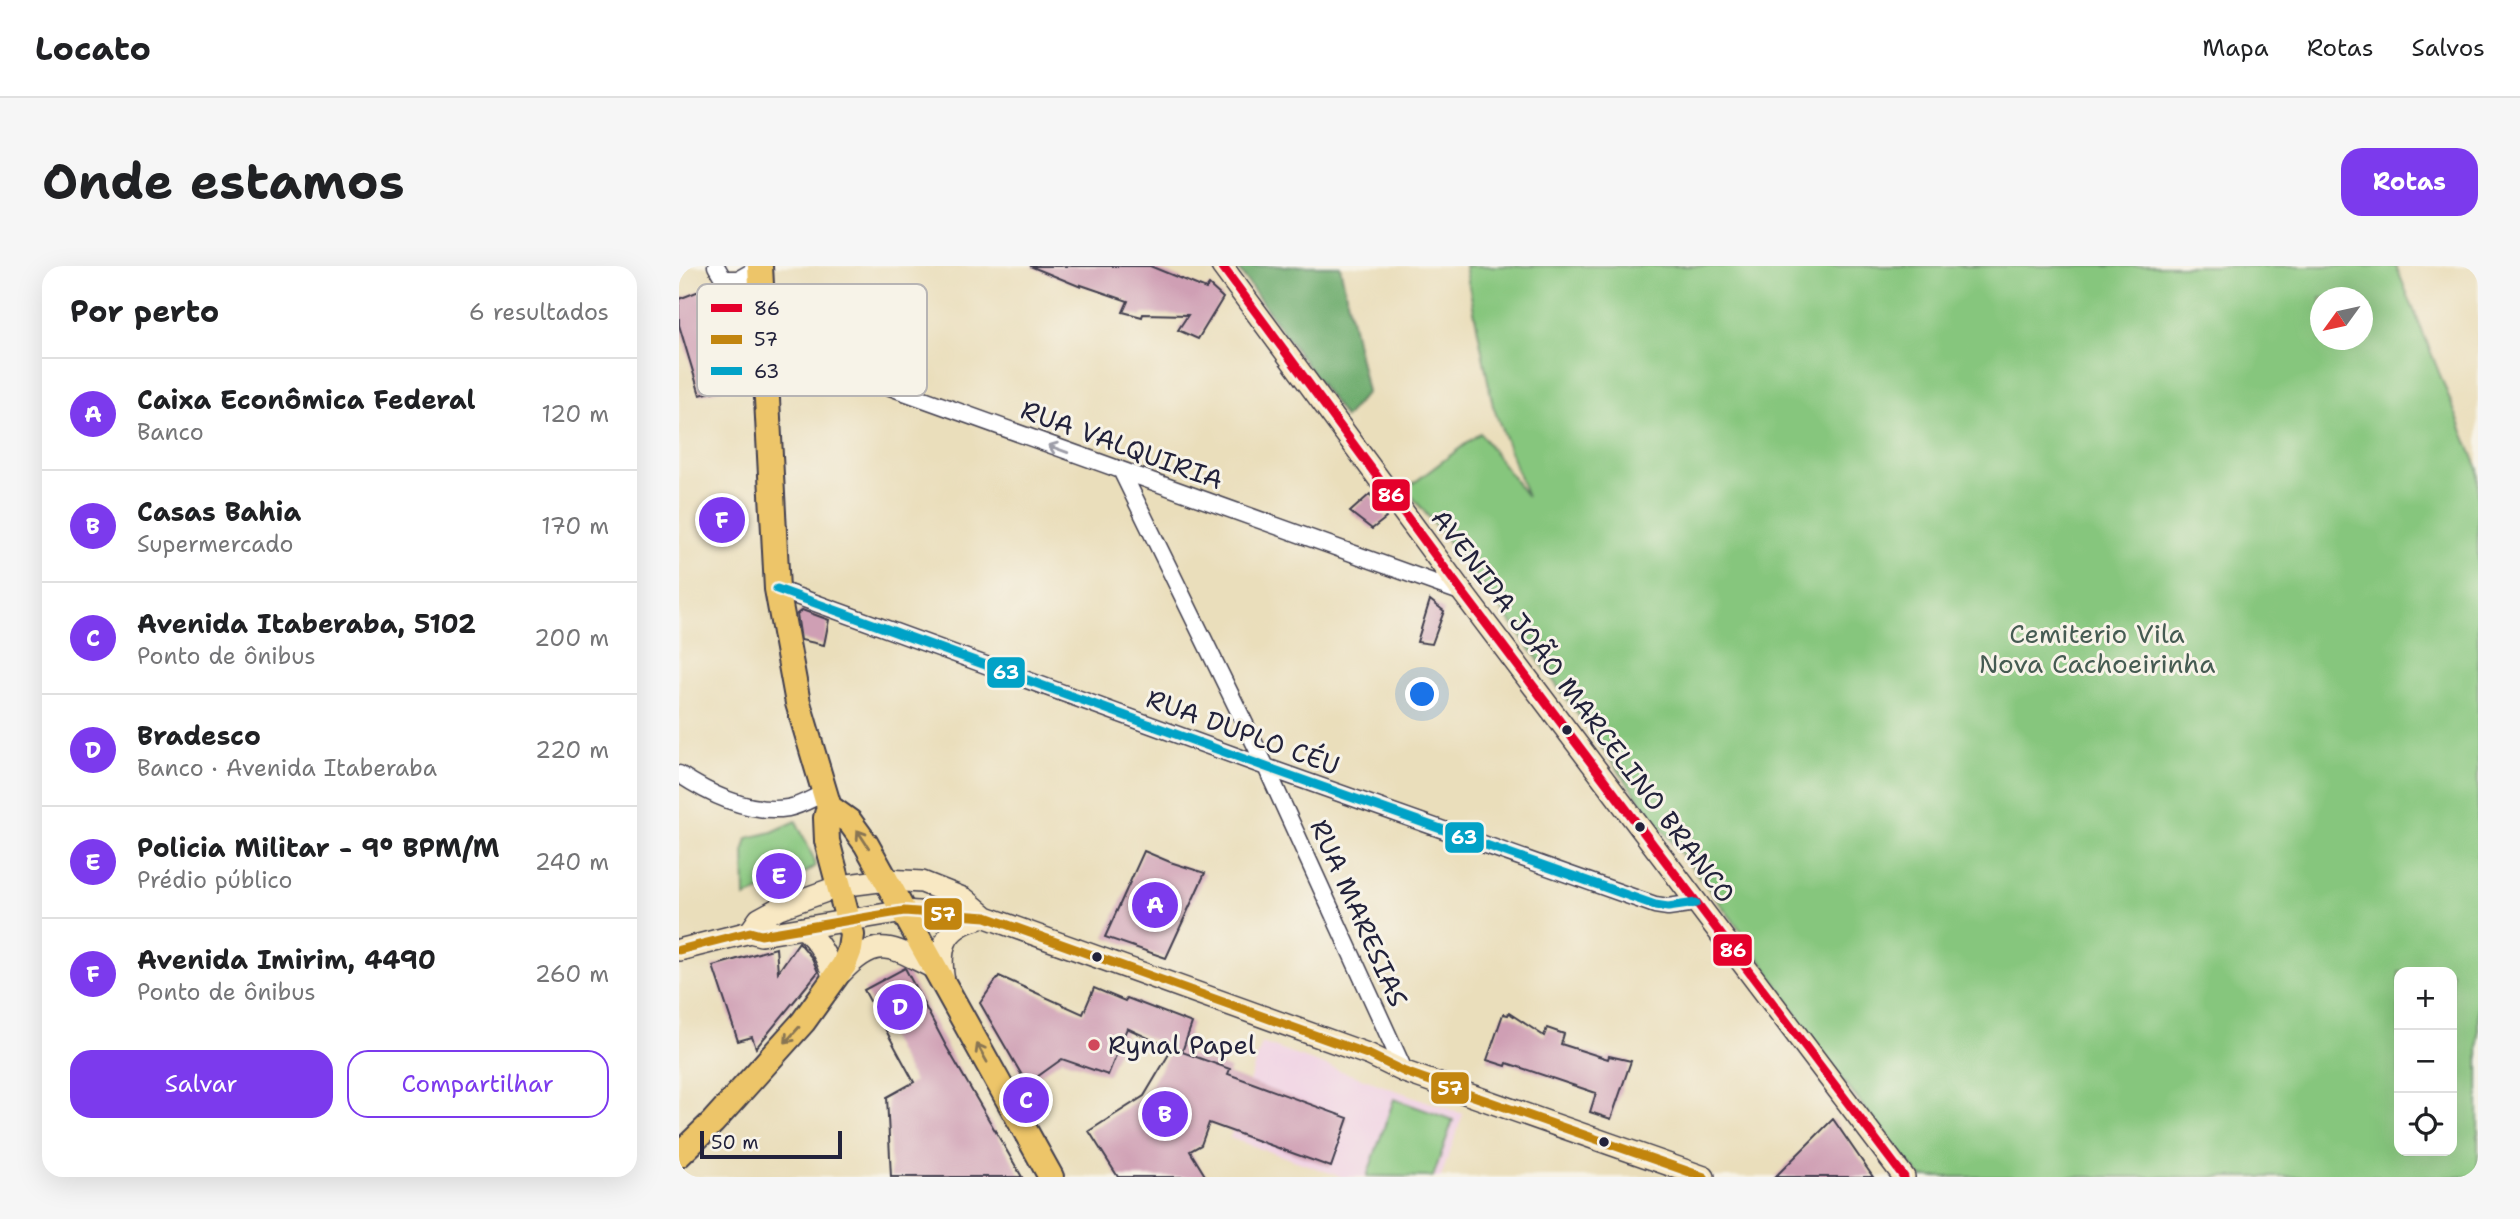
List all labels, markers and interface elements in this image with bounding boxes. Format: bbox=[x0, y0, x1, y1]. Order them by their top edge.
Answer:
text: Locato bbox=[35, 26, 151, 71]
text: Mapa bbox=[2202, 32, 2269, 64]
text: Rotas bbox=[2307, 32, 2374, 64]
text: Salvos bbox=[2412, 32, 2485, 64]
button: Rotas bbox=[2341, 148, 2478, 216]
text: Onde estamos bbox=[42, 149, 405, 215]
legend bbox=[697, 284, 927, 396]
north arrow bbox=[2310, 287, 2373, 350]
text: Por perto bbox=[70, 291, 219, 332]
text: 86 bbox=[754, 296, 780, 321]
text: 6 resultados bbox=[469, 297, 609, 327]
text: 57 bbox=[754, 327, 778, 352]
text: 63 bbox=[754, 359, 779, 384]
text: Caixa Econômica Federal bbox=[137, 382, 476, 417]
street label: RUA VALQUIRIA bbox=[1016, 392, 1228, 497]
text: A bbox=[84, 399, 102, 429]
text: 120 m bbox=[541, 399, 609, 429]
text: Banco bbox=[137, 417, 204, 447]
one-way arrow bbox=[1048, 442, 1070, 454]
line badge: 86 bbox=[1371, 478, 1411, 512]
text: 86 bbox=[1378, 483, 1404, 508]
text: Casas Bahia bbox=[137, 494, 301, 529]
pin: F bbox=[699, 494, 745, 546]
street label: AVENIDA JOÃO MARCELINO BRANCO bbox=[1424, 502, 1743, 910]
text: B bbox=[86, 511, 100, 541]
text: 170 m bbox=[541, 511, 609, 541]
text: Supermercado bbox=[137, 529, 293, 559]
text: Avenida Itaberaba, 5102 bbox=[137, 606, 476, 641]
park label: Cemiterio Vila Nova Cachoeirinha bbox=[1979, 616, 2215, 681]
text: C bbox=[86, 623, 100, 653]
text: 200 m bbox=[534, 623, 609, 653]
text: Ponto de ônibus bbox=[137, 641, 316, 671]
line badge: 63 bbox=[986, 656, 1026, 689]
text: 63 bbox=[993, 660, 1019, 685]
your location bbox=[1405, 677, 1439, 711]
street label: RUA DUPLO CÉU bbox=[1142, 680, 1344, 783]
text: Bradesco bbox=[137, 718, 261, 753]
unlabelled marker bbox=[1560, 723, 1574, 737]
text: D bbox=[85, 735, 101, 765]
text: 220 m bbox=[535, 735, 609, 765]
text: Banco · Avenida Itaberaba bbox=[137, 753, 437, 783]
street label: RUA MARESIAS bbox=[1303, 814, 1416, 1012]
unlabelled marker bbox=[1633, 820, 1647, 834]
line badge: 63 bbox=[1444, 821, 1485, 854]
text: 63 bbox=[1451, 825, 1477, 850]
text: Policia Militar - 9º BPM/M bbox=[137, 830, 500, 865]
one-way arrow bbox=[856, 830, 870, 850]
text: E bbox=[85, 847, 101, 877]
text: 240 m bbox=[535, 847, 609, 877]
pin: E bbox=[756, 850, 802, 902]
text: Prédio público bbox=[137, 865, 292, 895]
pin: A bbox=[1132, 879, 1178, 931]
line badge: 57 bbox=[923, 897, 963, 931]
text: 57 bbox=[931, 902, 955, 927]
line badge: 86 bbox=[1712, 933, 1753, 967]
text: 86 bbox=[1720, 938, 1746, 963]
text: Avenida Imirim, 4490 bbox=[137, 942, 436, 977]
unlabelled marker bbox=[1090, 950, 1104, 964]
text: F bbox=[86, 959, 100, 989]
text: 260 m bbox=[535, 959, 609, 989]
map controls bbox=[2394, 967, 2457, 1156]
button: + bbox=[2394, 967, 2457, 1030]
text: Ponto de ônibus bbox=[137, 977, 316, 1007]
pin: D bbox=[877, 981, 923, 1033]
one-way arrow bbox=[784, 1025, 800, 1043]
place label: Rynal Papel bbox=[1108, 1027, 1256, 1062]
button: − bbox=[2394, 1030, 2457, 1093]
marker: Rynal Papel bbox=[1086, 1037, 1102, 1053]
one-way arrow bbox=[975, 1044, 989, 1064]
button: Salvar bbox=[70, 1050, 333, 1118]
button: Compartilhar bbox=[347, 1050, 609, 1118]
line badge: 57 bbox=[1430, 1071, 1470, 1105]
pin: C bbox=[1003, 1074, 1049, 1126]
text: 57 bbox=[1438, 1076, 1462, 1101]
pin: B bbox=[1142, 1088, 1188, 1140]
button: locate bbox=[2394, 1093, 2457, 1156]
scale bar bbox=[700, 1128, 842, 1160]
text: 50 m bbox=[711, 1130, 759, 1155]
unlabelled marker bbox=[1597, 1135, 1611, 1149]

